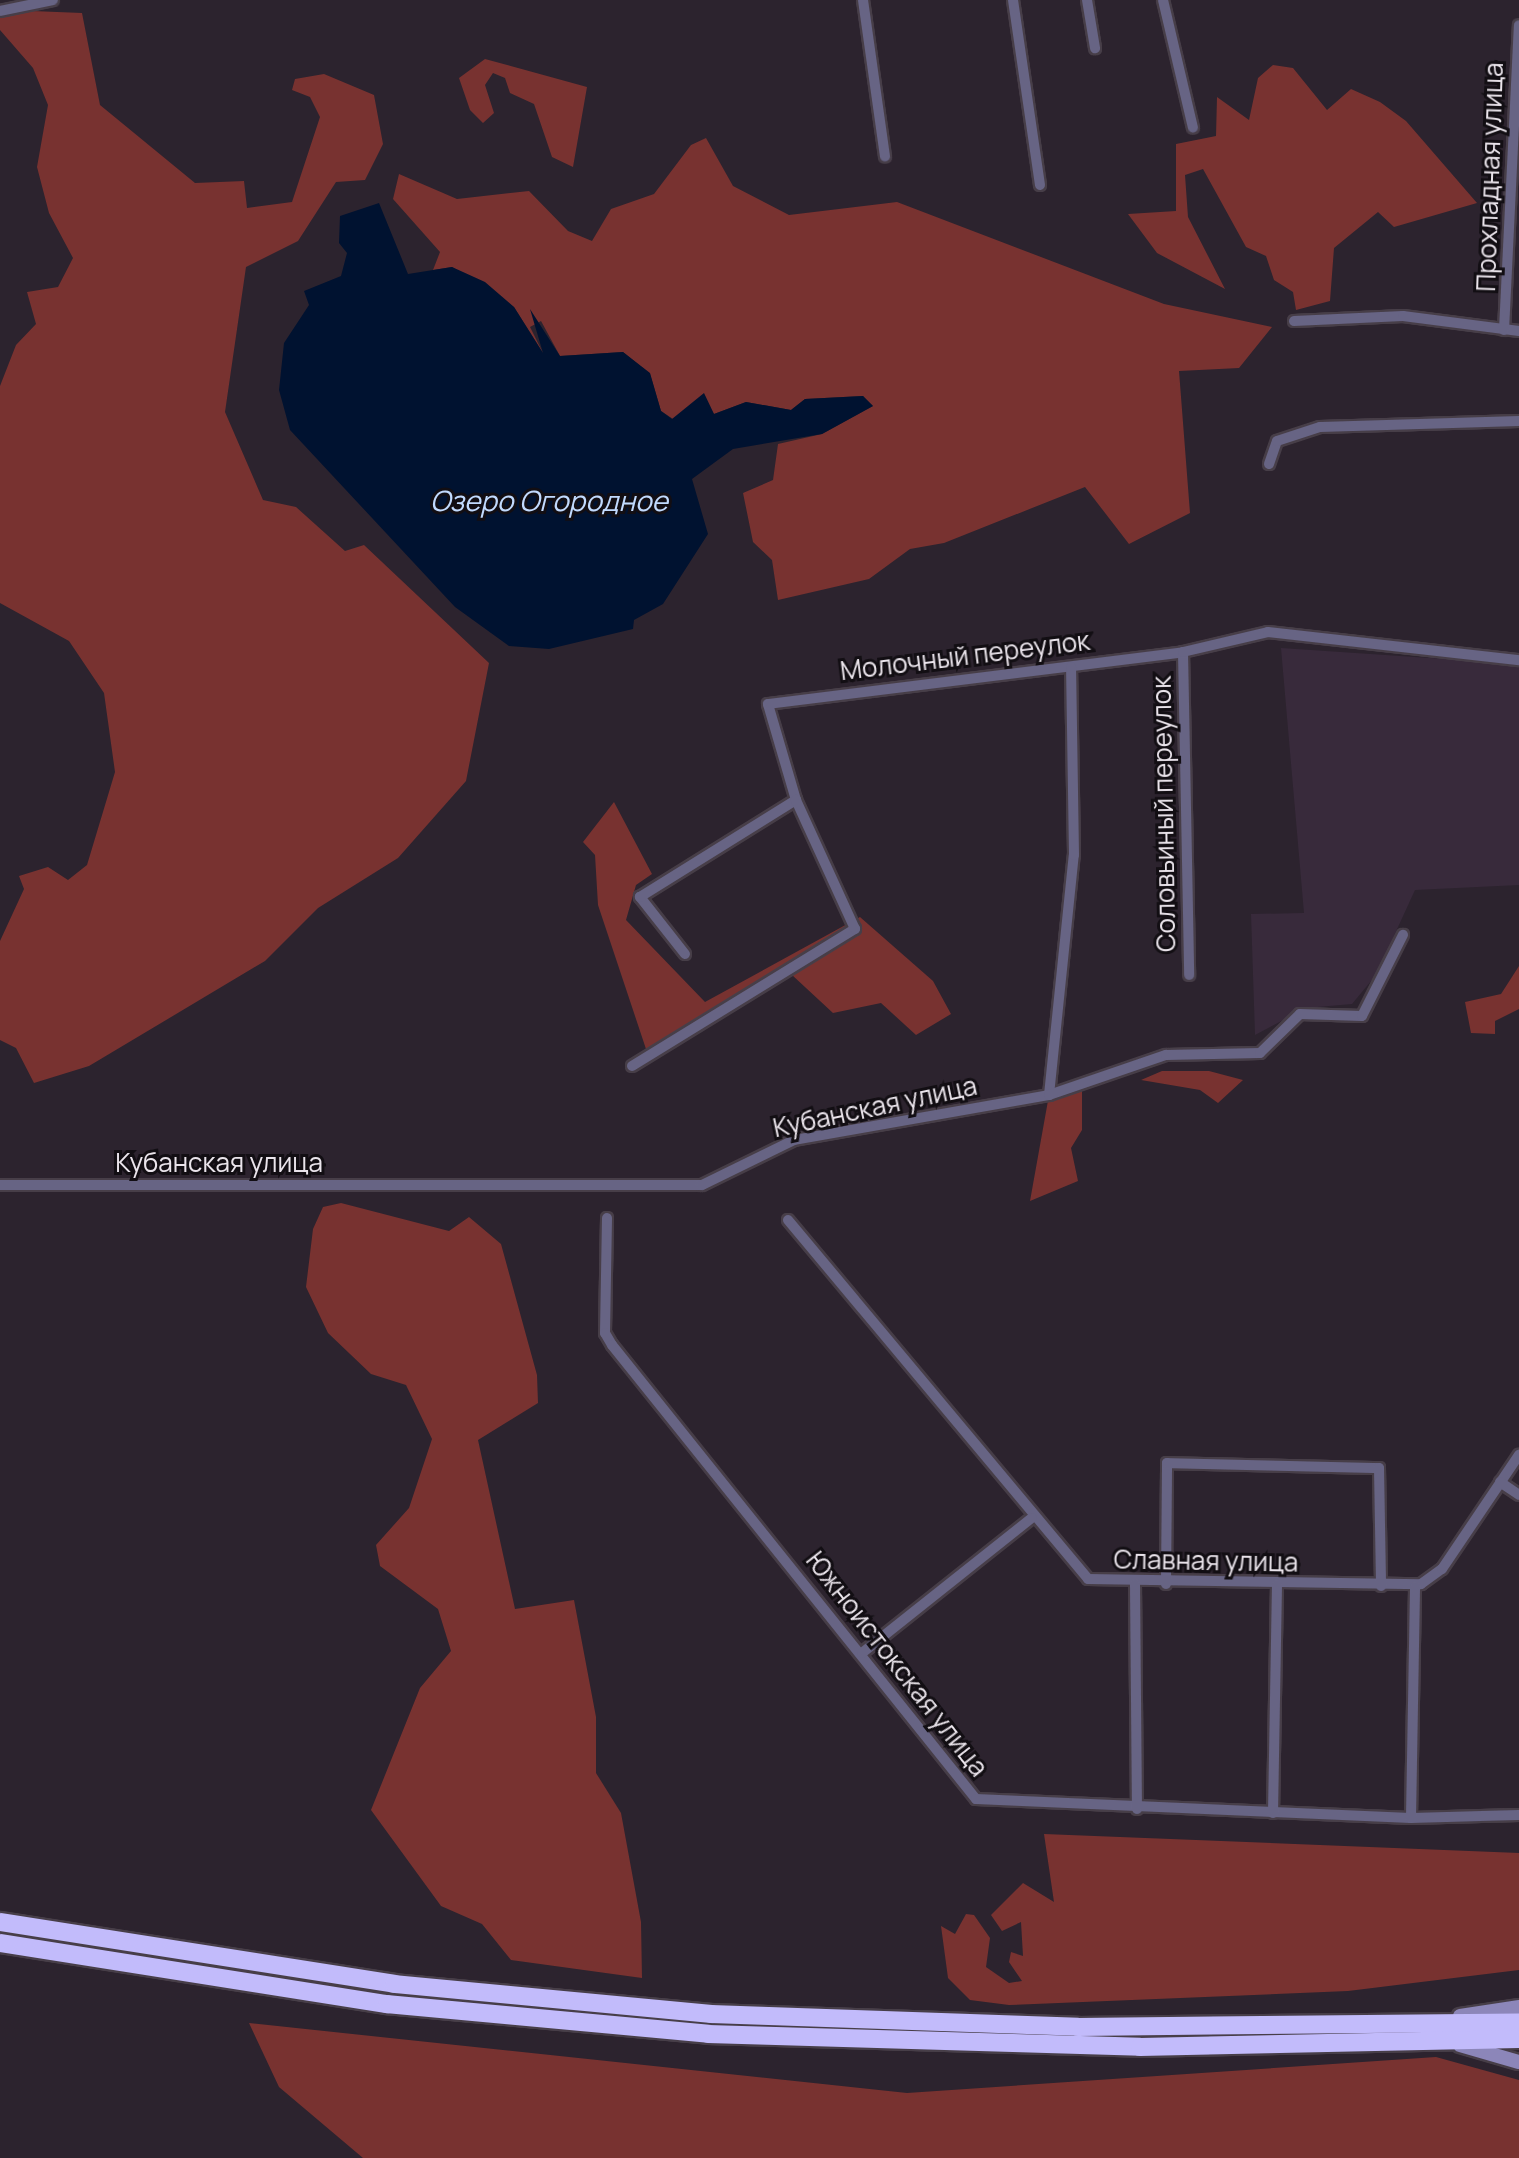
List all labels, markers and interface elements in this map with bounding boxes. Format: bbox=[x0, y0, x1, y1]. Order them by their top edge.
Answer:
street label: Прохладная улица bbox=[1470, 62, 1510, 292]
water label: Озеро Огородное bbox=[430, 483, 668, 517]
street label: Молочный переулок bbox=[838, 625, 1092, 687]
street label: Соловьиный переулок bbox=[1146, 676, 1182, 952]
street label: Кубанская улица bbox=[770, 1070, 980, 1144]
street label: Кубанская улица bbox=[115, 1147, 323, 1179]
street label: Славная улица bbox=[1113, 1544, 1299, 1578]
street label: Южноистокская улица bbox=[800, 1545, 994, 1783]

